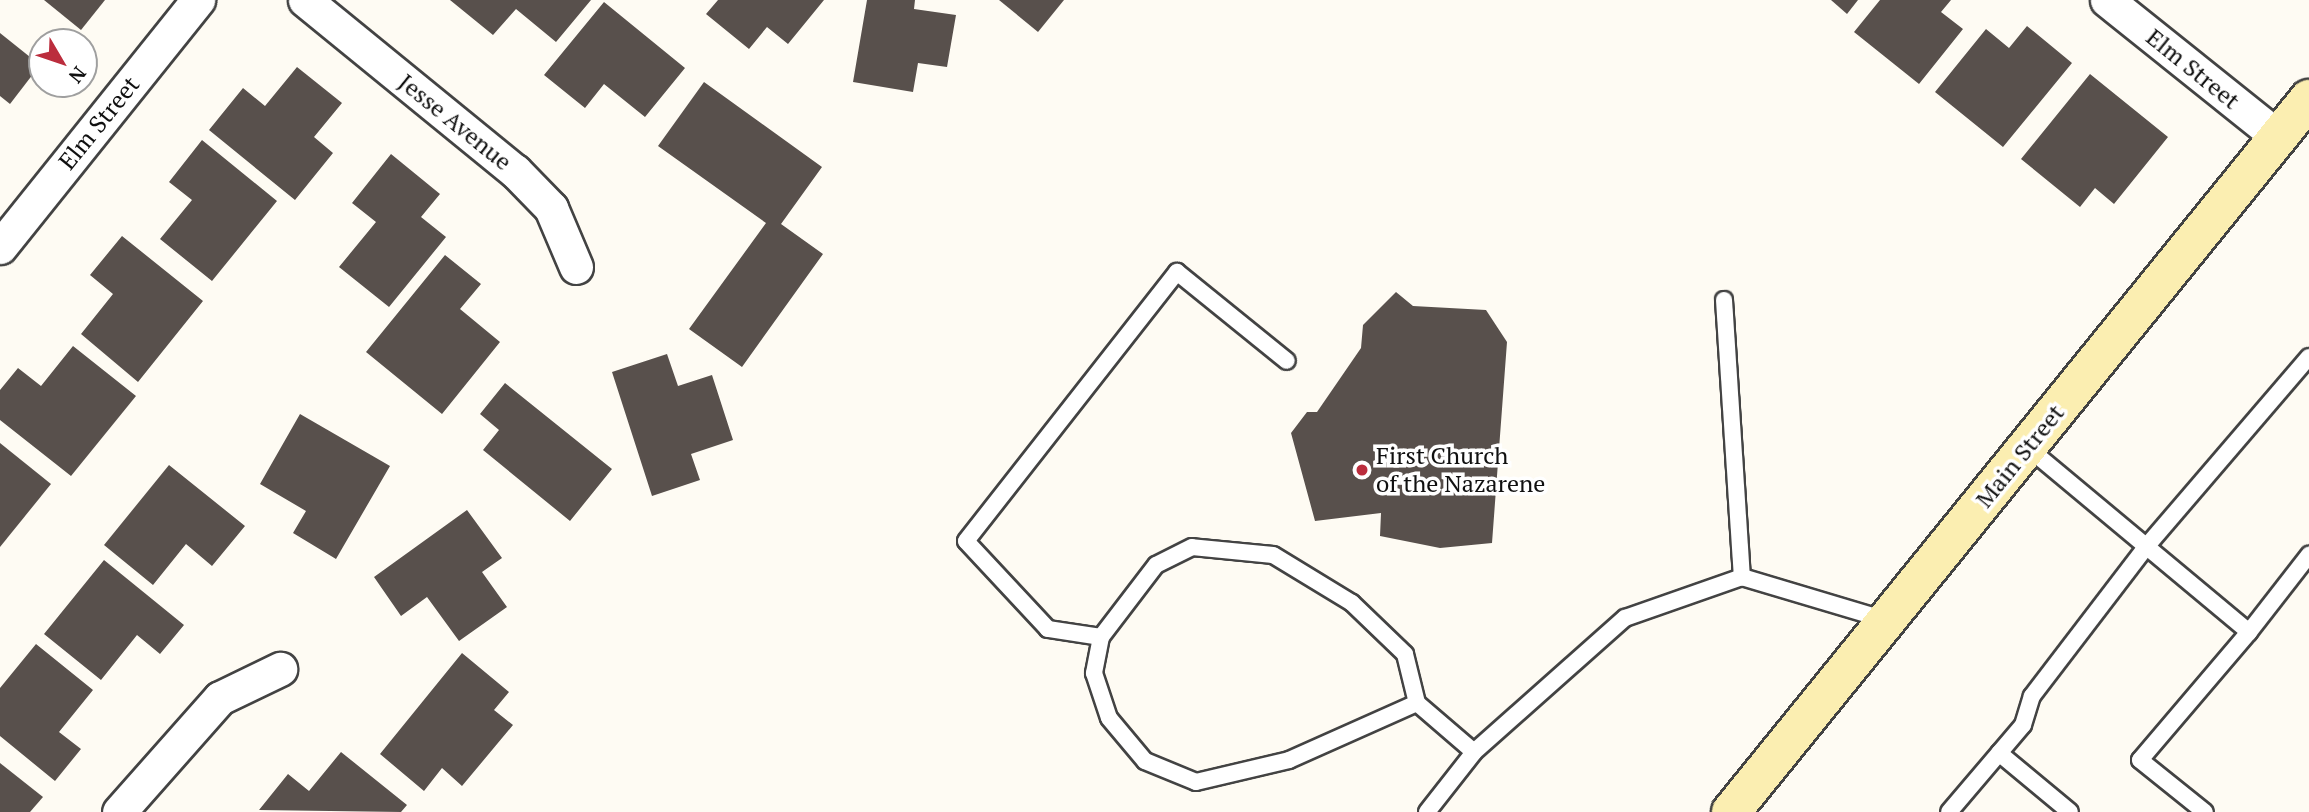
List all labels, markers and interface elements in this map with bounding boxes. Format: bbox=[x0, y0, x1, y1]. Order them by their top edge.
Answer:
street label: Elm Street bbox=[2141, 23, 2245, 115]
north arrow bbox=[28, 28, 98, 98]
text: N bbox=[64, 62, 92, 89]
street label: Jesse Avenue bbox=[393, 68, 517, 176]
street label: Elm Street bbox=[53, 71, 145, 175]
street label: Main Street bbox=[1970, 399, 2070, 513]
place label: First Church of the Nazarene bbox=[1376, 442, 1545, 498]
marker: First Church of the Nazarene bbox=[1354, 462, 1370, 478]

